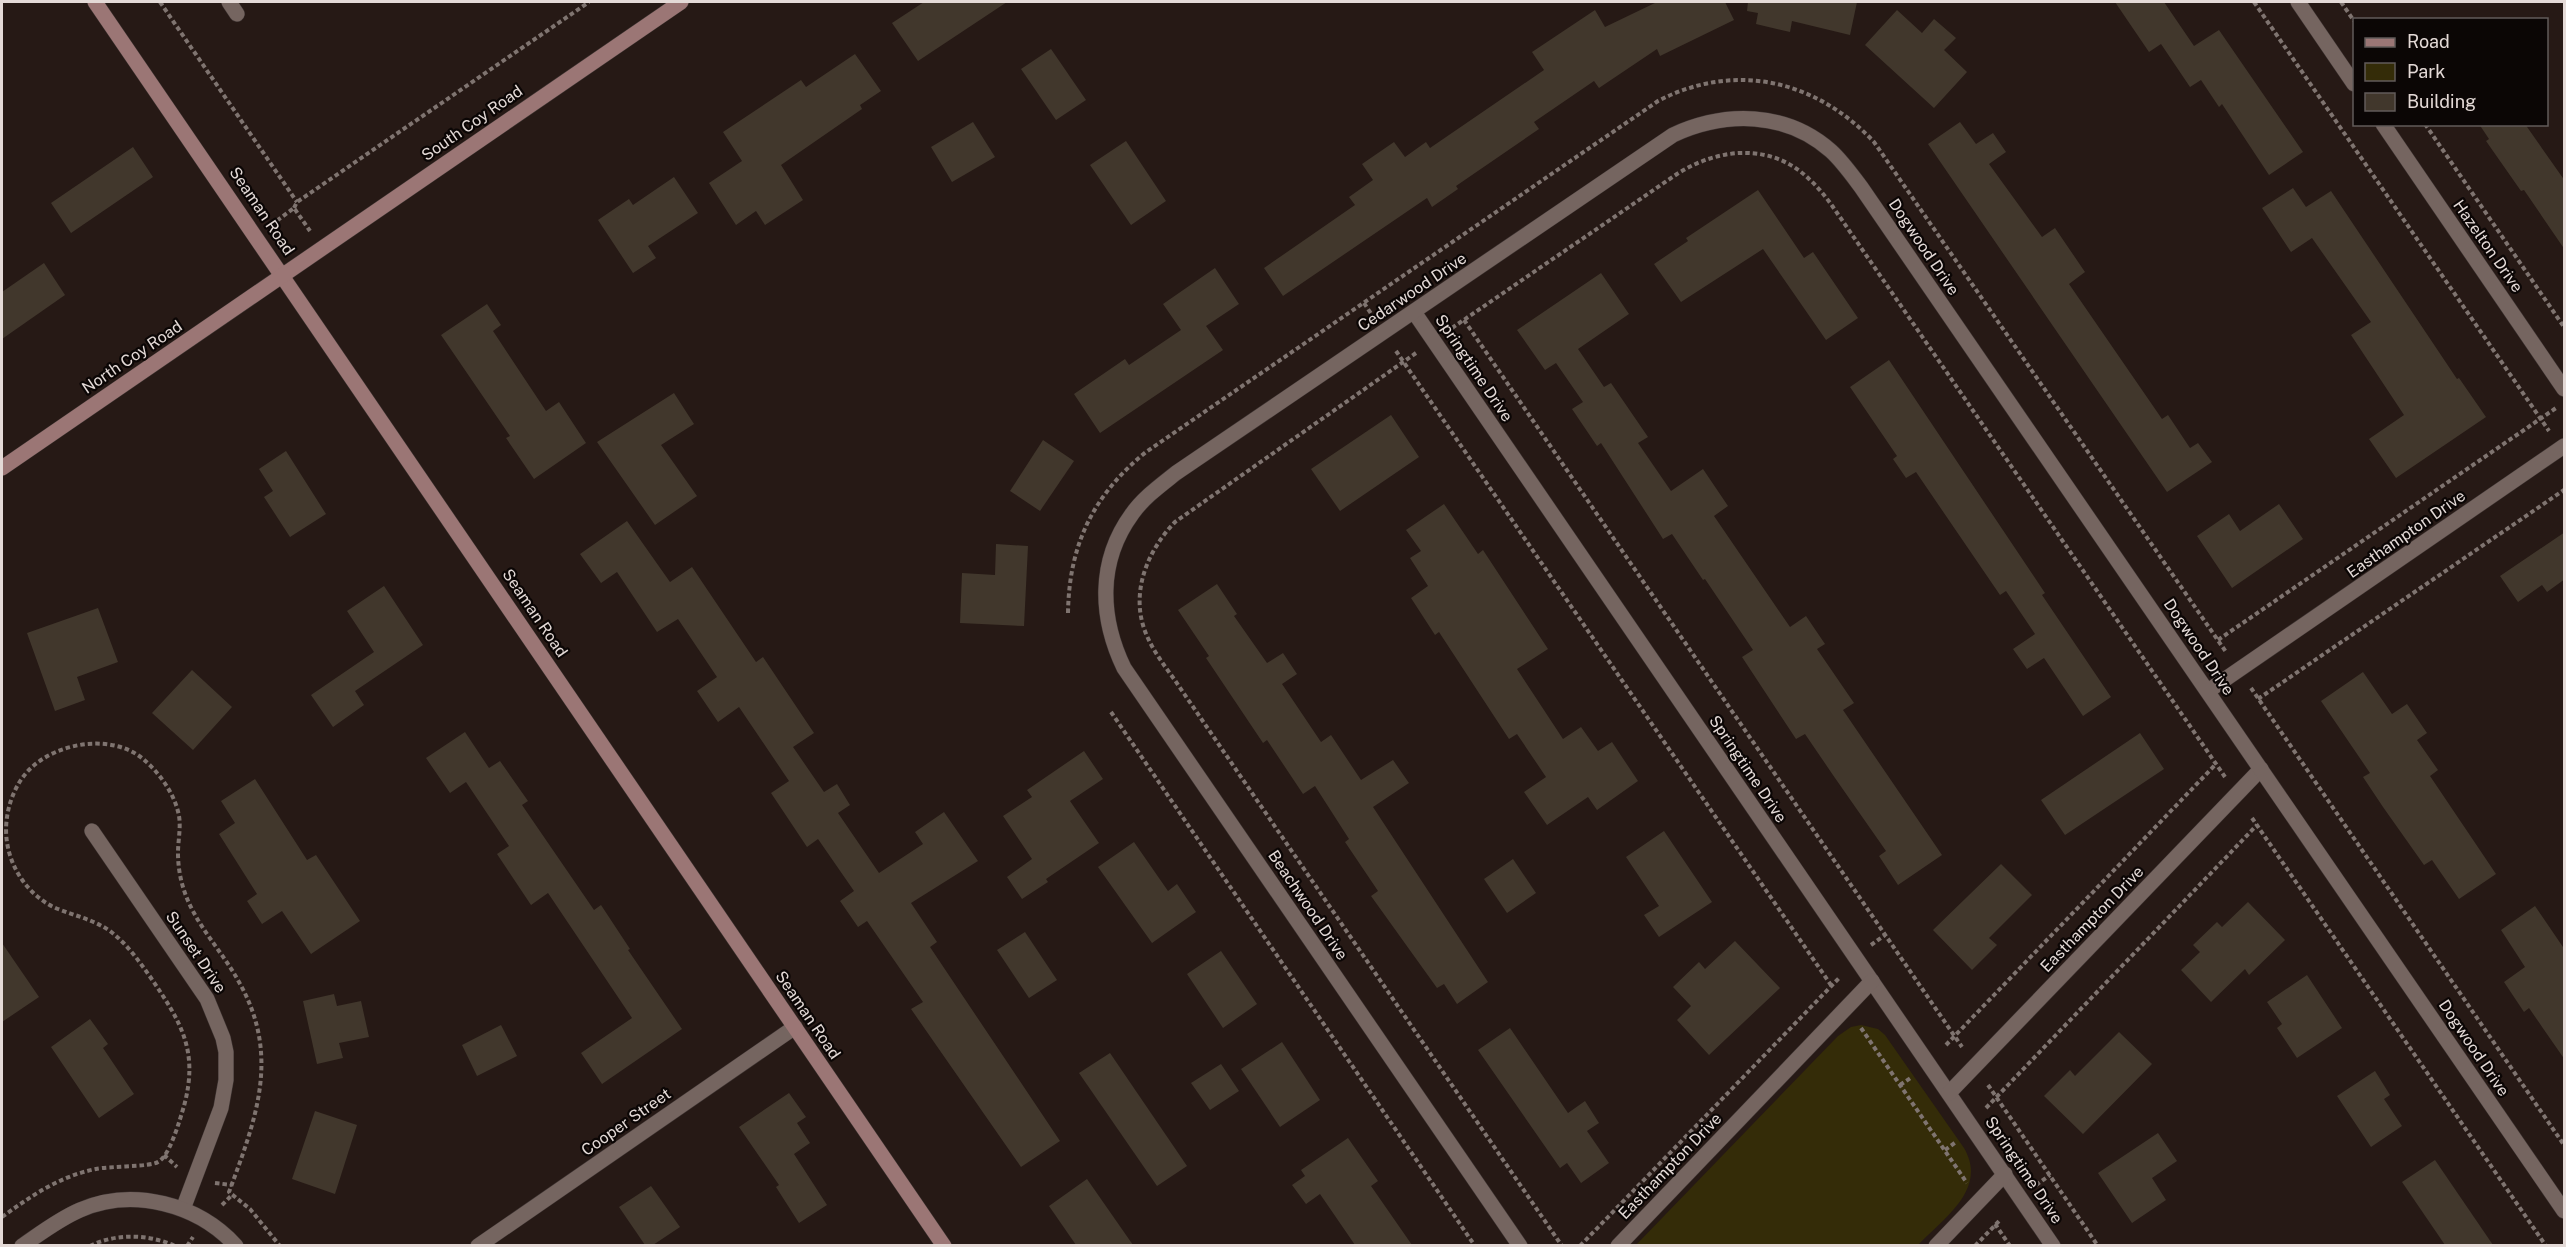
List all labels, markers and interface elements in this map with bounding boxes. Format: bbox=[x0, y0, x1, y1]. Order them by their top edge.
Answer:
legend bbox=[2353, 18, 2548, 126]
text: Road bbox=[2407, 31, 2450, 52]
text: Park bbox=[2407, 61, 2445, 82]
street label: South Coy Road bbox=[418, 81, 526, 165]
text: Building bbox=[2407, 91, 2476, 112]
street label: Seaman Road bbox=[226, 163, 298, 259]
street label: Dogwood Drive bbox=[1885, 195, 1963, 299]
street label: Hazelton Drive bbox=[2449, 196, 2527, 296]
street label: Cedarwood Drive bbox=[1354, 249, 1470, 335]
street label: Springtime Drive bbox=[1431, 311, 1517, 425]
street label: North Coy Road bbox=[78, 317, 186, 397]
street label: Easthampton Drive bbox=[2343, 486, 2469, 582]
street label: Seaman Road bbox=[499, 565, 571, 661]
street label: Dogwood Drive bbox=[2160, 595, 2238, 699]
street label: Springtime Drive bbox=[1705, 712, 1791, 826]
street label: Beachwood Drive bbox=[1264, 847, 1352, 963]
street label: Easthampton Drive bbox=[2036, 862, 2148, 976]
street label: Sunset Drive bbox=[162, 908, 230, 996]
street label: Seaman Road bbox=[772, 967, 844, 1063]
street label: Dogwood Drive bbox=[2435, 996, 2513, 1100]
street label: Cooper Street bbox=[578, 1084, 674, 1160]
street label: Easthampton Drive bbox=[1614, 1109, 1726, 1223]
street label: Springtime Drive bbox=[1981, 1113, 2067, 1227]

